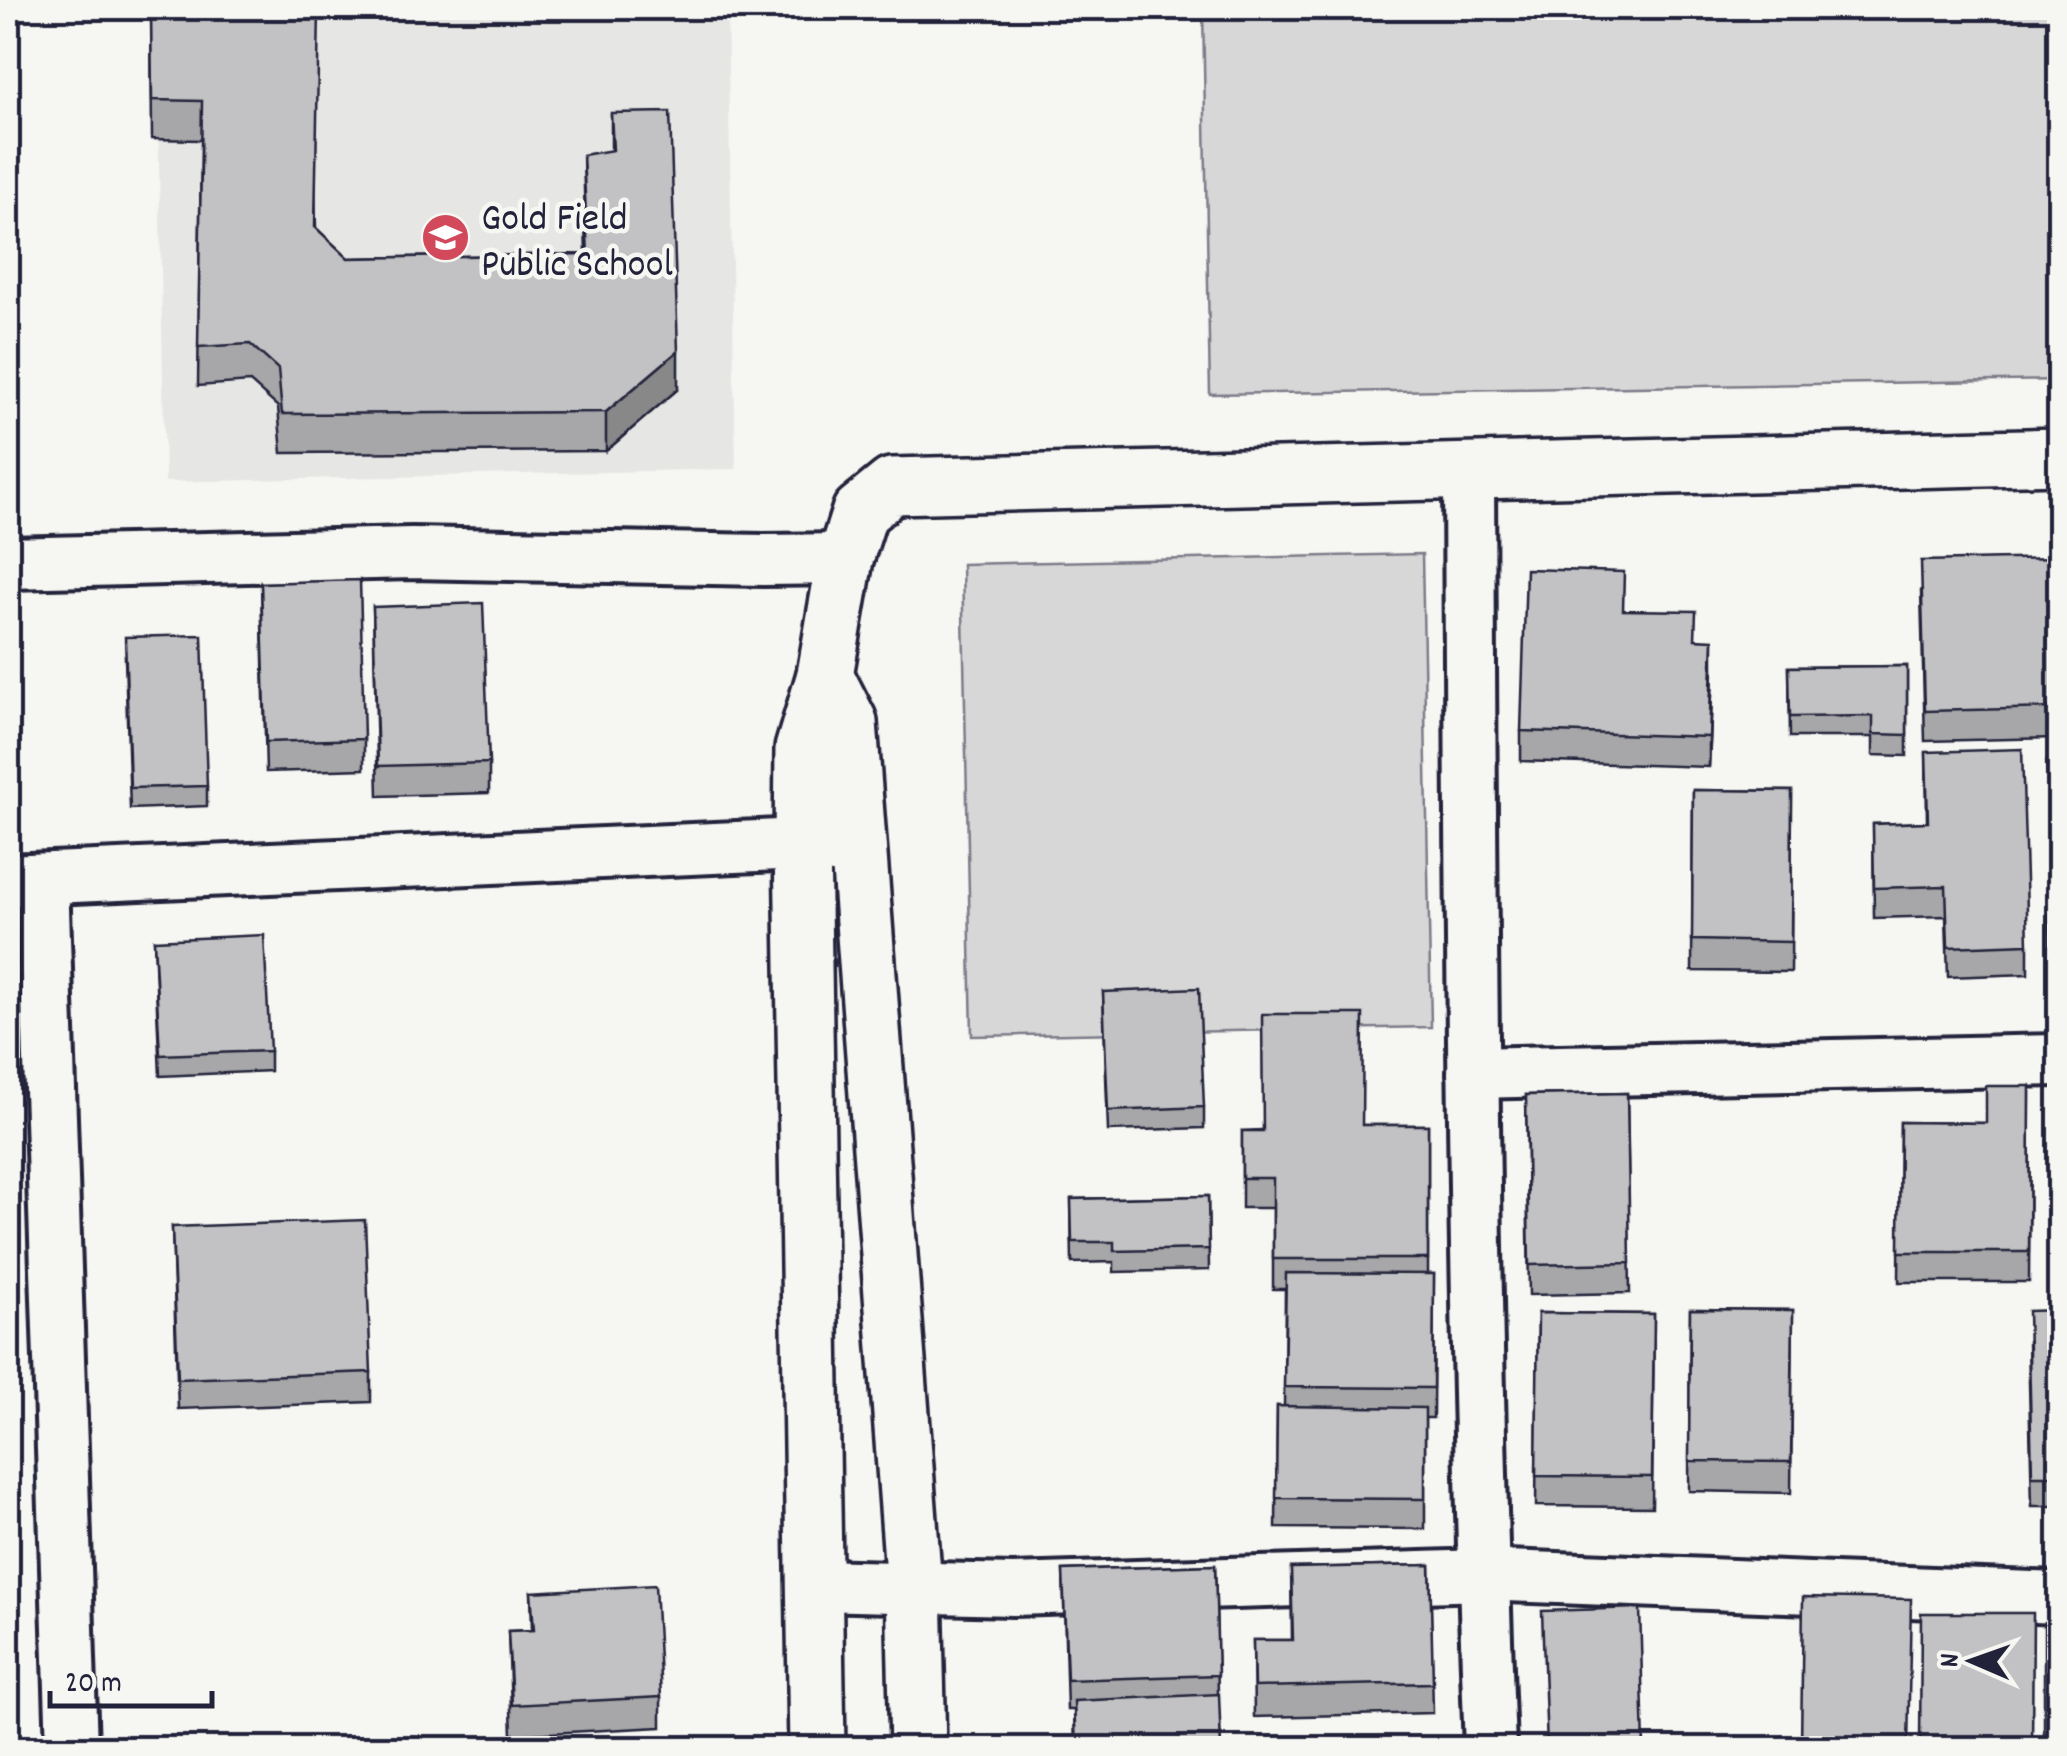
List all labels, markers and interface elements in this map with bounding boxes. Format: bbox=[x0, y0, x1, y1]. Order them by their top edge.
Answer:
place label: Gold Field Public School bbox=[481, 193, 673, 296]
school or university icon: Gold Field Public School bbox=[420, 212, 472, 264]
north arrow bbox=[1922, 1611, 2022, 1711]
scale bar bbox=[50, 1646, 212, 1708]
text: N bbox=[1932, 1653, 1972, 1668]
text: 20 m bbox=[65, 1664, 122, 1707]

